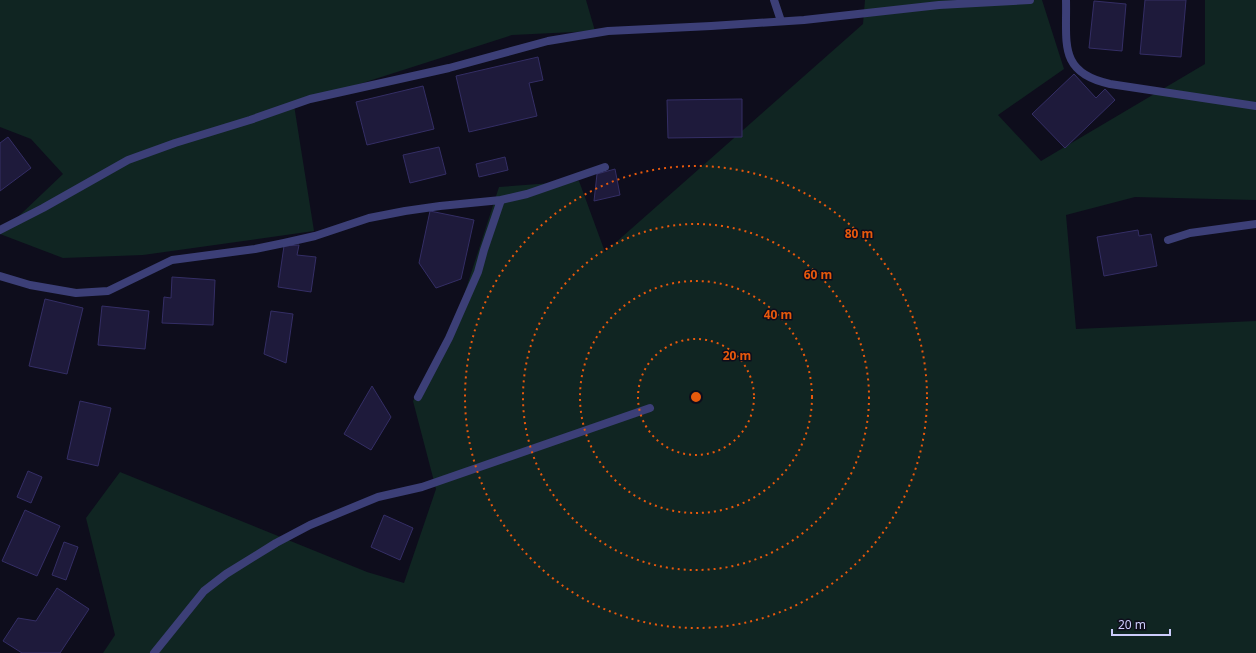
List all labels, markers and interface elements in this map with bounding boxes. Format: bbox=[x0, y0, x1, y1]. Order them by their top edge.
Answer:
text: 80 m bbox=[845, 225, 873, 242]
text: 60 m bbox=[804, 266, 832, 283]
text: 40 m bbox=[764, 306, 792, 323]
text: 20 m bbox=[723, 347, 751, 364]
centre of rings bbox=[689, 390, 703, 404]
scale bar bbox=[1112, 611, 1170, 637]
text: 20 m bbox=[1118, 616, 1146, 633]

